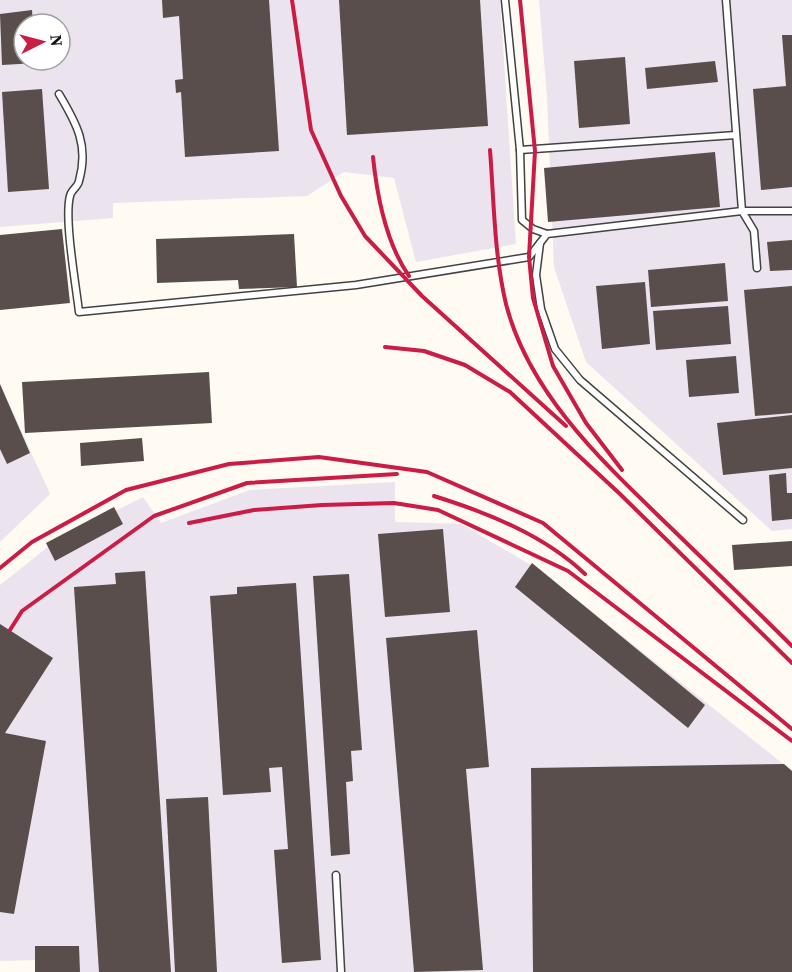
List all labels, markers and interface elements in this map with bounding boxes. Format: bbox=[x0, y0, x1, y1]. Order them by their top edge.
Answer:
north arrow bbox=[12, 12, 72, 72]
text: N bbox=[45, 33, 69, 48]

